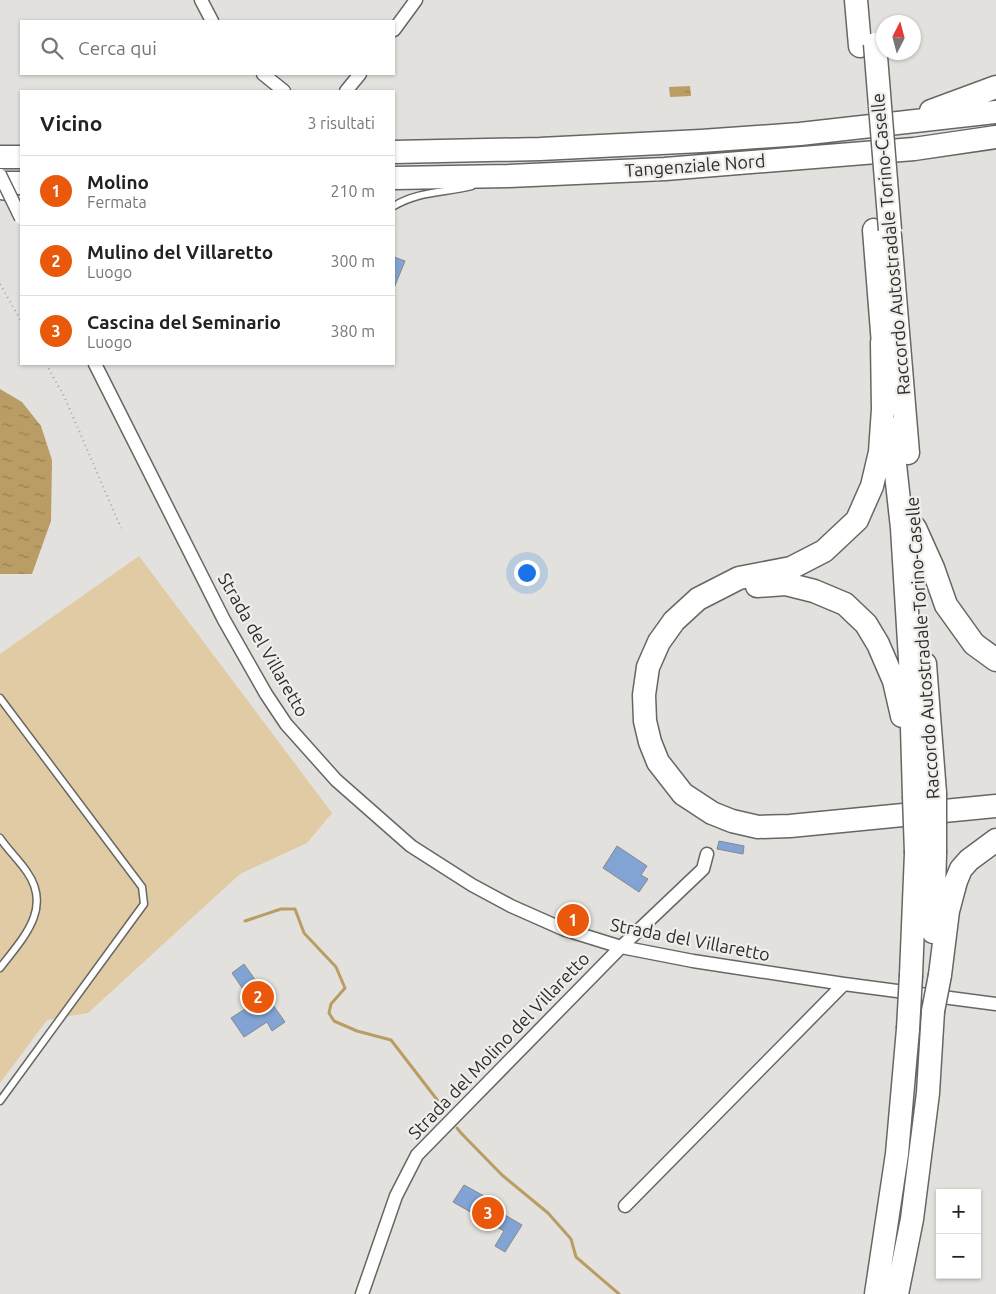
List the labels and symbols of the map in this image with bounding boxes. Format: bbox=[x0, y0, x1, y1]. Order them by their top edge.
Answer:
north arrow bbox=[876, 15, 921, 60]
street label: Raccordo Autostradale Torino-Caselle bbox=[867, 92, 913, 396]
street label: Tangenziale Nord bbox=[624, 150, 766, 180]
street label: Raccordo Autostradale Torino-Caselle bbox=[901, 496, 943, 800]
your location bbox=[514, 560, 540, 586]
street label: Strada del Villaretto bbox=[215, 569, 313, 720]
pin: 1 bbox=[557, 901, 589, 939]
street label: Strada del Villaretto bbox=[609, 914, 772, 964]
street label: Strada del Molino del Villaretto bbox=[404, 948, 593, 1143]
pin: 2 bbox=[242, 978, 274, 1016]
pin: 3 bbox=[472, 1194, 504, 1232]

